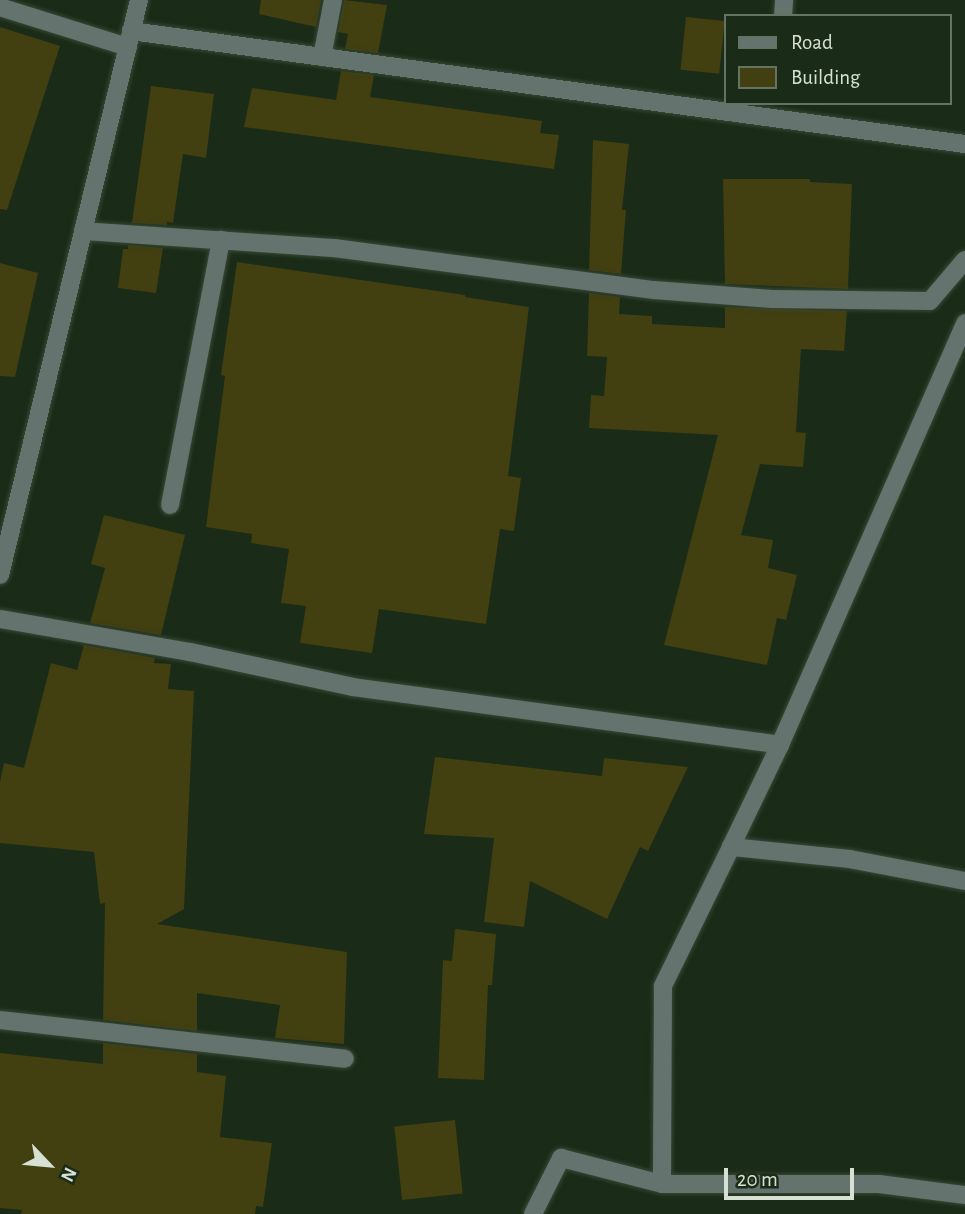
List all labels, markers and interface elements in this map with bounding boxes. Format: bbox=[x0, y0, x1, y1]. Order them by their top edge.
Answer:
legend bbox=[724, 14, 951, 105]
text: Road bbox=[791, 32, 833, 53]
text: Building bbox=[791, 67, 860, 88]
north arrow bbox=[14, 1130, 84, 1200]
scale bar bbox=[727, 1154, 856, 1198]
text: N bbox=[57, 1164, 80, 1185]
text: 20 m bbox=[737, 1169, 778, 1190]

